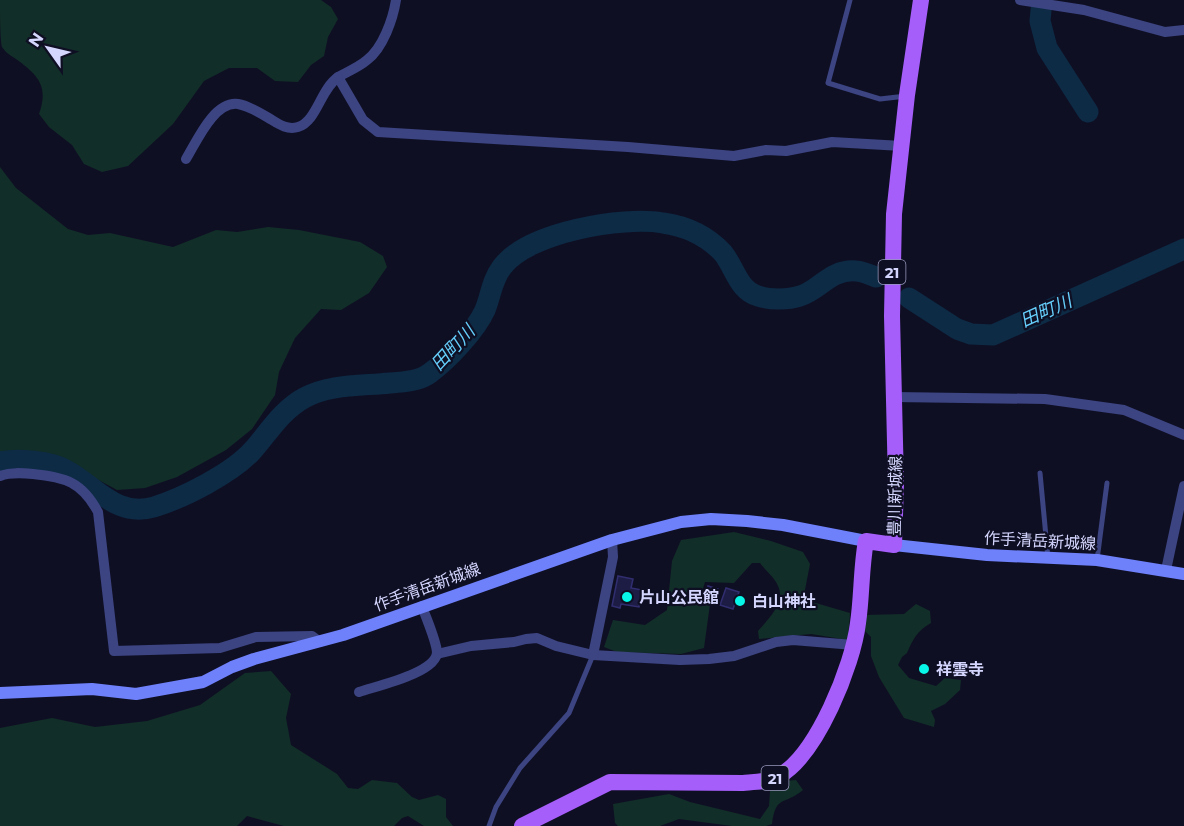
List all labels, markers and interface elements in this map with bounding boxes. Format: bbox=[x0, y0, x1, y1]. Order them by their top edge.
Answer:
north arrow bbox=[18, 18, 78, 78]
text: N bbox=[24, 29, 47, 51]
road number: 21 bbox=[878, 260, 906, 284]
water label: 田町川 bbox=[1017, 289, 1077, 332]
water label: 田町川 bbox=[427, 319, 481, 375]
street label: 豊川新城線 bbox=[885, 456, 905, 536]
street label: 作手清岳新城線 bbox=[984, 529, 1096, 553]
street label: 作手清岳新城線 bbox=[371, 559, 483, 615]
place label: 片山公民館 bbox=[639, 588, 719, 607]
marker: 片山公民館 bbox=[620, 590, 634, 604]
place label: 白山神社 bbox=[752, 592, 816, 611]
marker: 白山神社 bbox=[733, 594, 747, 608]
place label: 祥雲寺 bbox=[936, 660, 984, 679]
marker: 祥雲寺 bbox=[917, 662, 931, 676]
road number: 21 bbox=[762, 766, 788, 790]

